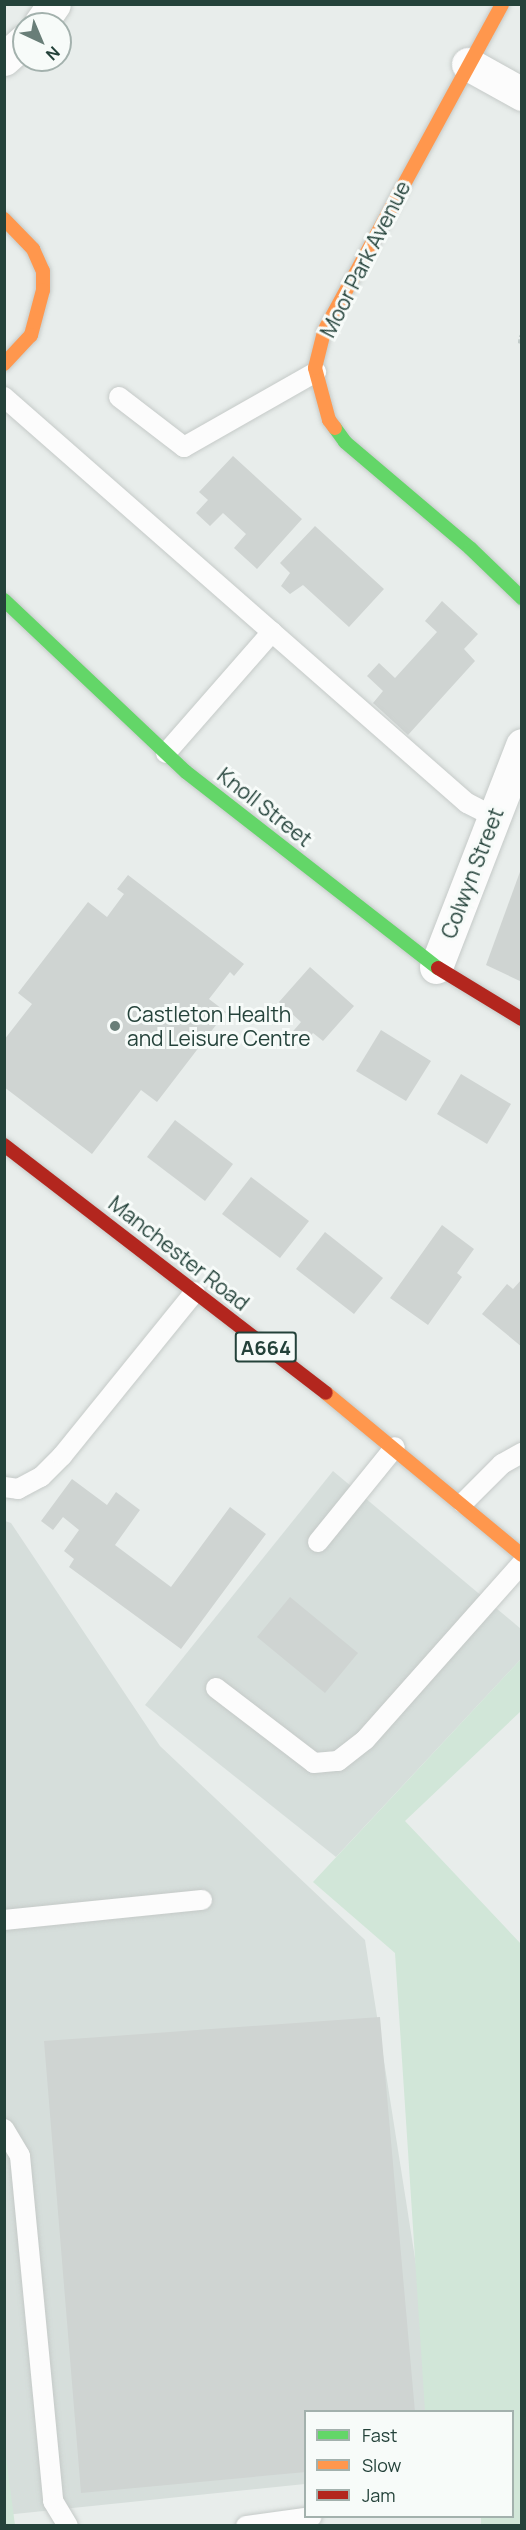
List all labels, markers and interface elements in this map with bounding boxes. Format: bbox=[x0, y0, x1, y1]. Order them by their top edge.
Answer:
north arrow bbox=[12, 12, 72, 72]
text: N bbox=[41, 42, 65, 65]
street label: Moor Park Avenue bbox=[315, 177, 415, 341]
street label: Knoll Street bbox=[213, 762, 317, 852]
street label: Colwyn Street bbox=[436, 804, 508, 942]
place label: Castleton Health and Leisure Centre bbox=[127, 1001, 310, 1051]
marker: Castleton Health and Leisure Centre bbox=[108, 1019, 122, 1033]
street label: Manchester Road bbox=[104, 1190, 254, 1316]
road number: A664 bbox=[234, 1330, 298, 1364]
legend bbox=[304, 2410, 514, 2518]
text: Fast bbox=[362, 2423, 397, 2447]
text: Slow bbox=[362, 2453, 401, 2477]
text: Jam bbox=[362, 2483, 396, 2507]

